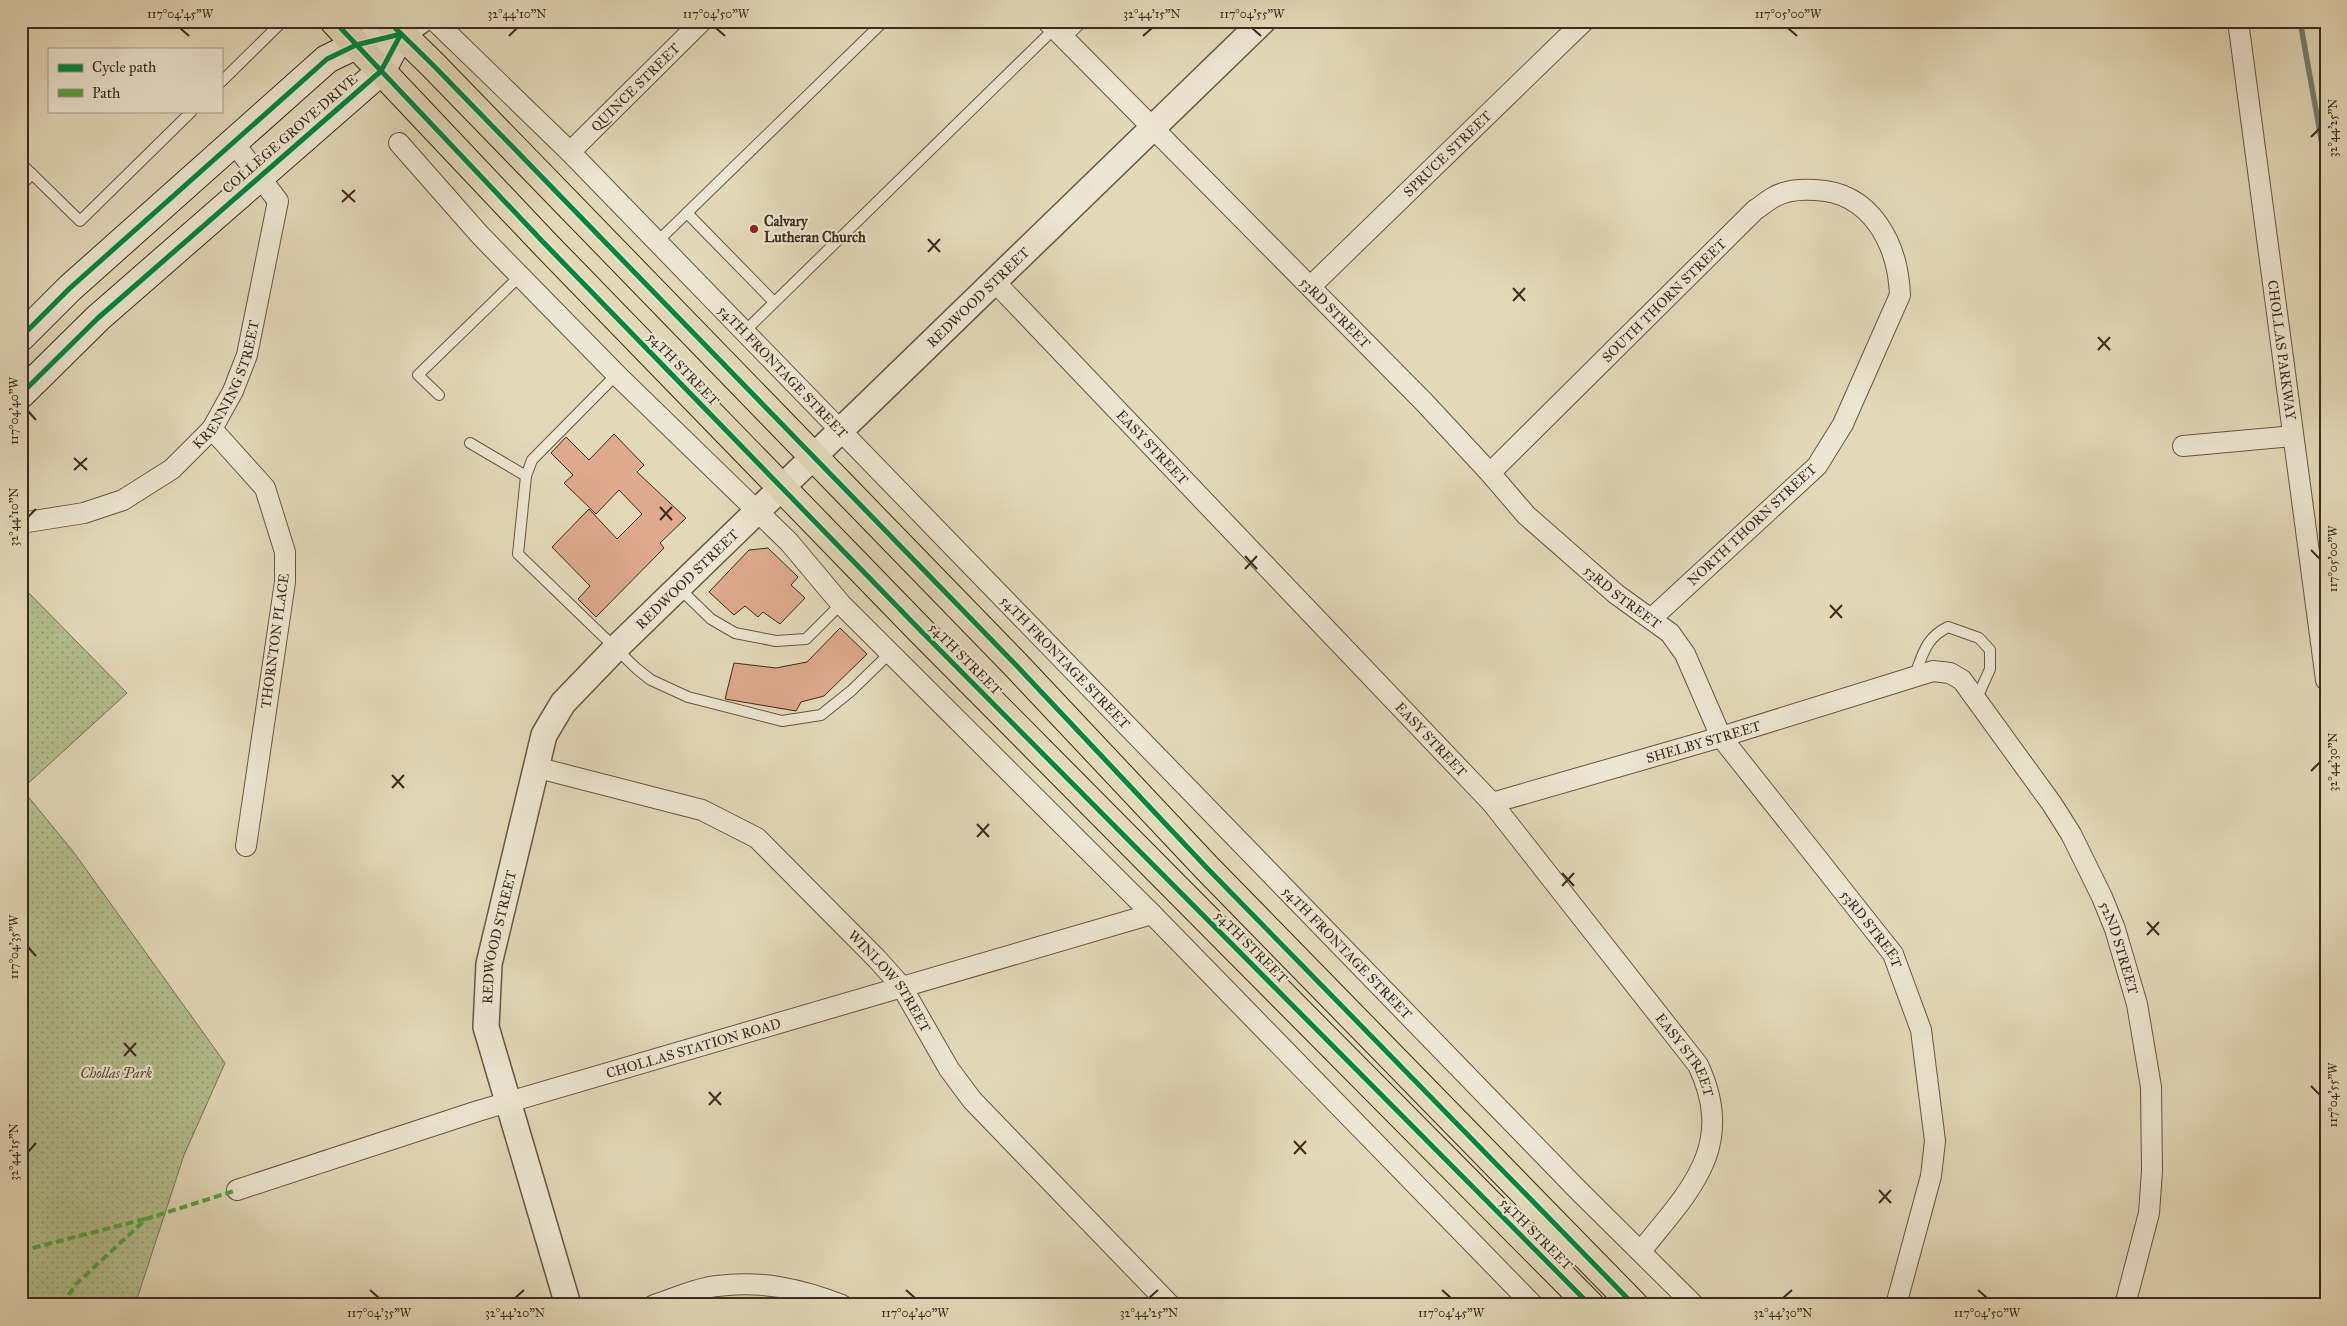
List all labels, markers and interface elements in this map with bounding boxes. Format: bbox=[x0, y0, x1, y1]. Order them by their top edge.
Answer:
text: 117°04'45"W bbox=[147, 7, 214, 21]
text: 32°44'10"N bbox=[488, 7, 546, 21]
text: 117°04'50"W bbox=[683, 7, 750, 21]
text: 32°44'15"N bbox=[1123, 7, 1181, 21]
text: 117°04'55"W bbox=[1219, 7, 1285, 21]
text: 117°05'00"W bbox=[1755, 7, 1822, 21]
street label: QUINCE STREET bbox=[587, 39, 684, 135]
legend bbox=[48, 48, 222, 112]
text: Cycle path bbox=[92, 58, 157, 76]
street label: COLLEGE GROVE DRIVE bbox=[219, 71, 361, 197]
text: Path bbox=[92, 84, 121, 102]
text: 32°44'25"N bbox=[2326, 99, 2340, 157]
street label: SPRUCE STREET bbox=[1400, 107, 1495, 200]
place label: Calvary Lutheran Church bbox=[764, 213, 866, 246]
marker: Calvary Lutheran Church bbox=[748, 223, 760, 235]
street label: SOUTH THORN STREET bbox=[1598, 235, 1730, 366]
street label: REDWOOD STREET bbox=[923, 243, 1033, 351]
street label: 53RD STREET bbox=[1297, 273, 1374, 352]
street label: CHOLLAS PARKWAY bbox=[2264, 279, 2300, 422]
street label: 54TH FRONTAGE STREET bbox=[715, 301, 852, 442]
street label: KRENNING STREET bbox=[189, 318, 262, 452]
street label: 54TH STREET bbox=[644, 329, 723, 410]
text: 117°04'40"W bbox=[7, 377, 21, 445]
street label: EASY STREET bbox=[1113, 406, 1192, 488]
street label: NORTH THORN STREET bbox=[1684, 460, 1820, 589]
text: 32°44'10"N bbox=[7, 488, 21, 546]
street label: REDWOOD STREET bbox=[632, 525, 742, 633]
text: 117°05'00"W bbox=[2326, 525, 2340, 592]
street label: 53RD STREET bbox=[1581, 561, 1665, 633]
street label: THORNTON PLACE bbox=[257, 572, 293, 710]
street label: 54TH FRONTAGE STREET bbox=[997, 592, 1134, 732]
street label: 54TH STREET bbox=[925, 619, 1005, 699]
street label: EASY STREET bbox=[1392, 698, 1471, 780]
street label: SHELBY STREET bbox=[1644, 717, 1763, 767]
text: 32°44'30"N bbox=[2326, 733, 2340, 791]
street label: REDWOOD STREET bbox=[479, 868, 520, 1004]
street label: 54TH FRONTAGE STREET bbox=[1279, 883, 1416, 1023]
street label: 53RD STREET bbox=[1837, 886, 1906, 970]
street label: 52ND STREET bbox=[2096, 899, 2142, 996]
street label: 54TH STREET bbox=[1211, 907, 1291, 987]
text: 117°04'35"W bbox=[7, 914, 21, 979]
street label: WINLOW STREET bbox=[845, 927, 935, 1035]
street label: EASY STREET bbox=[1652, 1010, 1718, 1099]
street label: CHOLLAS STATION ROAD bbox=[604, 1014, 783, 1082]
text: 117°04'55"W bbox=[2326, 1062, 2340, 1128]
park label: Chollas Park bbox=[80, 1065, 153, 1082]
text: 32°44'15"N bbox=[7, 1123, 21, 1181]
street label: 54TH STREET bbox=[1496, 1194, 1576, 1274]
text: 117°04'35"W bbox=[347, 1306, 412, 1320]
text: 32°44'20"N bbox=[485, 1306, 545, 1320]
text: 117°04'40"W bbox=[881, 1306, 949, 1320]
text: 32°44'25"N bbox=[1120, 1306, 1178, 1320]
text: 117°04'45"W bbox=[1418, 1306, 1485, 1320]
text: 32°44'30"N bbox=[1754, 1306, 1812, 1320]
text: 117°04'50"W bbox=[1954, 1306, 2021, 1320]

